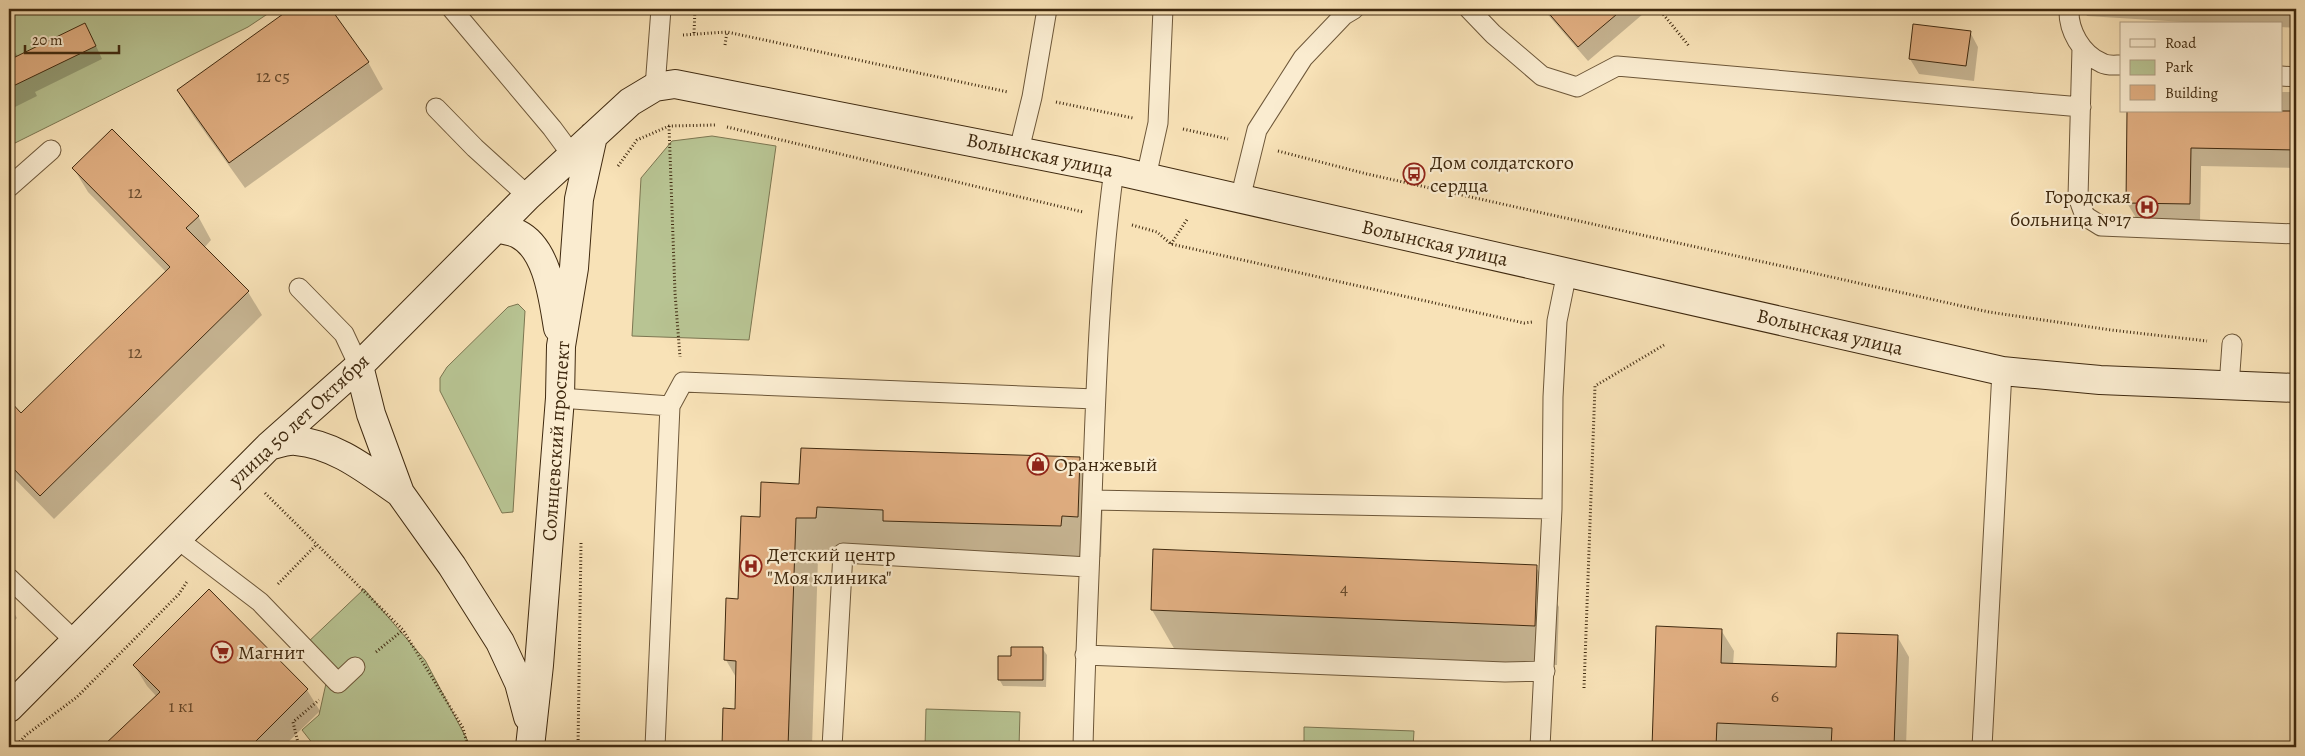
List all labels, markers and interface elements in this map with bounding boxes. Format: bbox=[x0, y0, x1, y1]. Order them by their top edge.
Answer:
scale bar bbox=[25, 22, 119, 54]
legend bbox=[2120, 22, 2282, 112]
text: 20 m bbox=[32, 30, 63, 50]
text: Road bbox=[2165, 33, 2197, 53]
text: Park bbox=[2165, 57, 2194, 77]
house number: 12 с5 bbox=[256, 64, 290, 88]
text: Building bbox=[2165, 83, 2218, 103]
street label: Волынская улица bbox=[964, 126, 1117, 184]
place label: Дом солдатского сердца bbox=[1430, 149, 1574, 199]
bus stop icon: Дом солдатского сердца bbox=[1402, 162, 1426, 186]
house number: 12 bbox=[128, 180, 143, 204]
place label: Городская больница №17 bbox=[2010, 183, 2132, 233]
hospital icon: Городская больница №17 bbox=[2135, 195, 2159, 219]
street label: Волынская улица bbox=[1359, 213, 1512, 273]
street label: Волынская улица bbox=[1754, 302, 1907, 362]
house number: 12 bbox=[128, 340, 143, 364]
street label: Солнцевский проспект bbox=[536, 340, 576, 542]
street label: улица 50 лет Октября bbox=[222, 348, 375, 493]
place label: Оранжевый bbox=[1054, 451, 1158, 478]
shop icon: Оранжевый bbox=[1026, 452, 1050, 476]
place label: Детский центр "Моя клиника" bbox=[767, 541, 896, 591]
hospital icon: Детский центр "Моя клиника" bbox=[739, 554, 763, 578]
house number: 4 bbox=[1340, 576, 1348, 600]
place label: Магнит bbox=[238, 639, 305, 666]
supermarket icon: Магнит bbox=[210, 640, 234, 664]
house number: 6 bbox=[1771, 684, 1779, 708]
house number: 1 к1 bbox=[168, 694, 194, 718]

